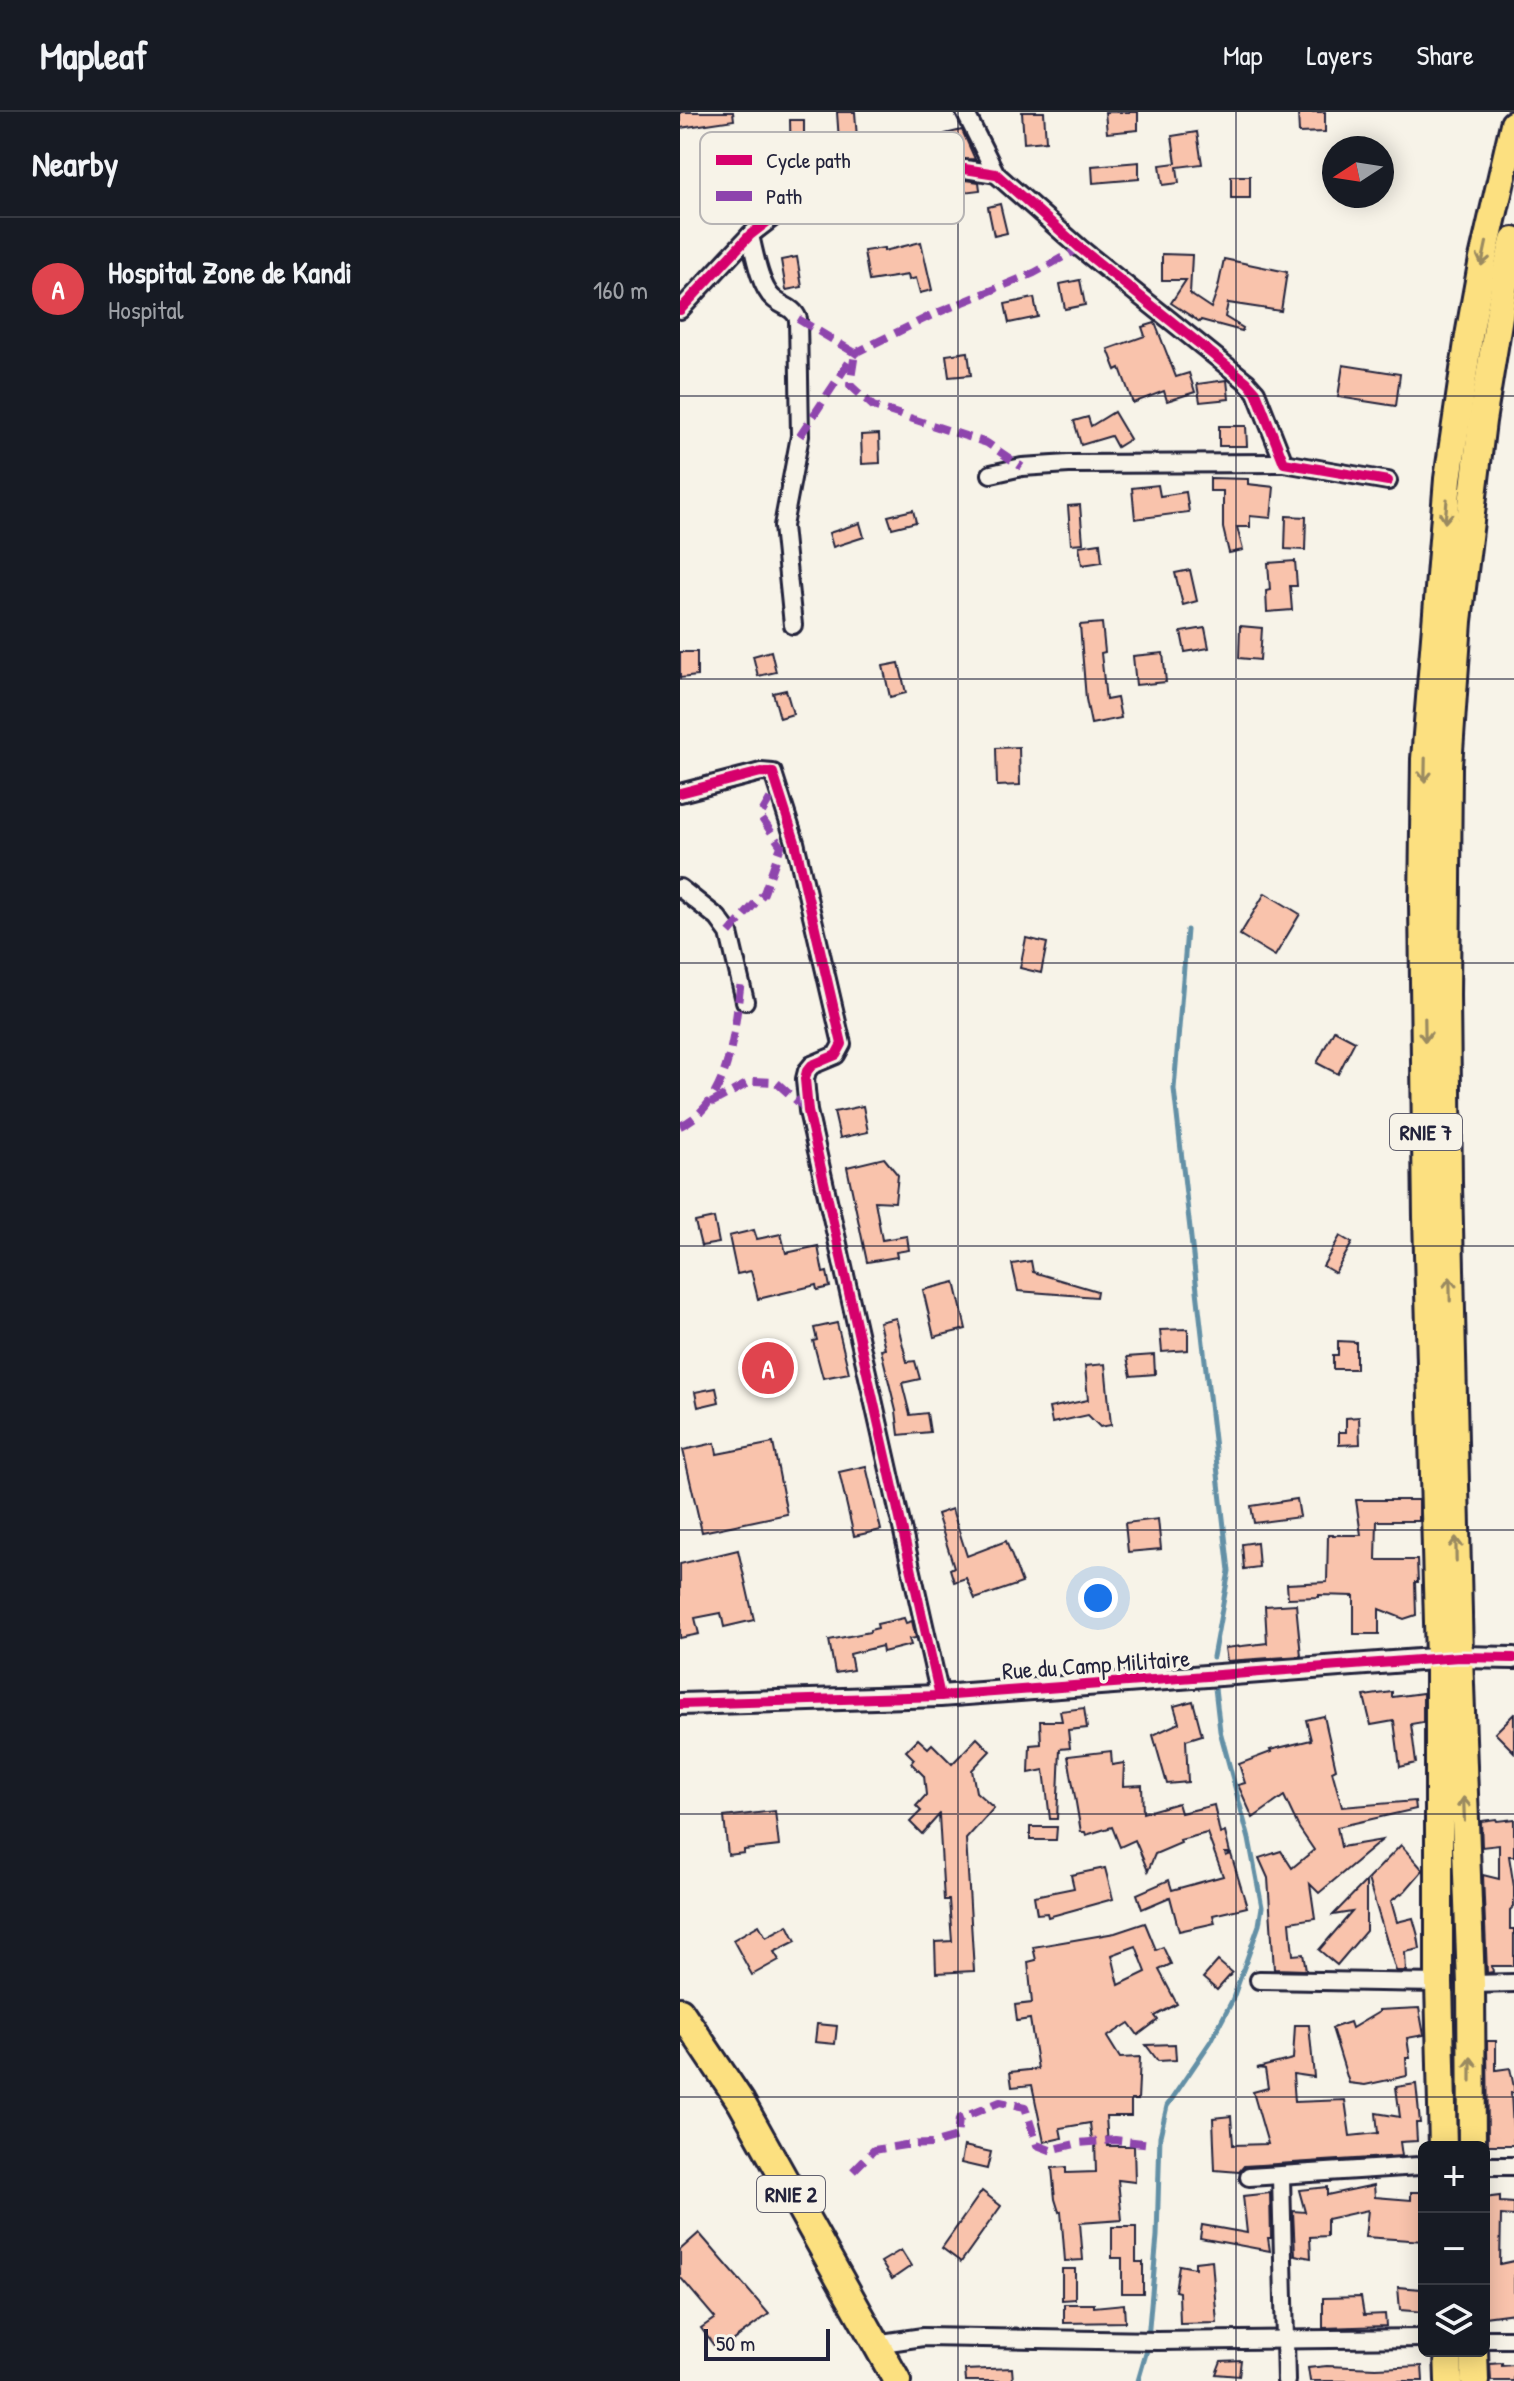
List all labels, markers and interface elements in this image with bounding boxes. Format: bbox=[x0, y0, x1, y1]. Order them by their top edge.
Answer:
text: Mapleaf bbox=[40, 29, 148, 81]
text: Map bbox=[1223, 36, 1263, 74]
text: Layers bbox=[1307, 36, 1372, 74]
text: Share bbox=[1416, 36, 1474, 74]
legend bbox=[700, 132, 964, 224]
north arrow bbox=[1322, 136, 1394, 208]
text: Nearby bbox=[32, 141, 118, 187]
text: Cycle path bbox=[766, 145, 850, 175]
text: Path bbox=[766, 181, 802, 211]
one-way arrow bbox=[1476, 241, 1491, 267]
text: Hospital Zone de Kandi bbox=[108, 252, 352, 292]
text: A bbox=[52, 272, 64, 307]
text: 160 m bbox=[593, 272, 648, 307]
text: Hospital bbox=[108, 292, 184, 327]
one-way arrow bbox=[1438, 497, 1453, 524]
one-way arrow bbox=[1417, 757, 1433, 783]
one-way arrow bbox=[1417, 1016, 1433, 1043]
road number: RNIE 7 bbox=[1390, 1114, 1462, 1150]
one-way arrow bbox=[1442, 1276, 1458, 1303]
pin: A bbox=[742, 1338, 794, 1398]
one-way arrow bbox=[1448, 1536, 1464, 1563]
your location bbox=[1078, 1578, 1118, 1618]
street label: Rue du Camp Militaire bbox=[1001, 1641, 1191, 1687]
one-way arrow bbox=[1457, 1796, 1472, 1823]
one-way arrow bbox=[1463, 2056, 1479, 2083]
map controls bbox=[1418, 2141, 1490, 2357]
button: + bbox=[1418, 2141, 1490, 2213]
road number: RNIE 2 bbox=[757, 2176, 825, 2212]
button: − bbox=[1418, 2213, 1490, 2285]
button: layers bbox=[1418, 2285, 1490, 2357]
scale bar bbox=[704, 2325, 830, 2361]
text: 50 m bbox=[716, 2328, 755, 2358]

